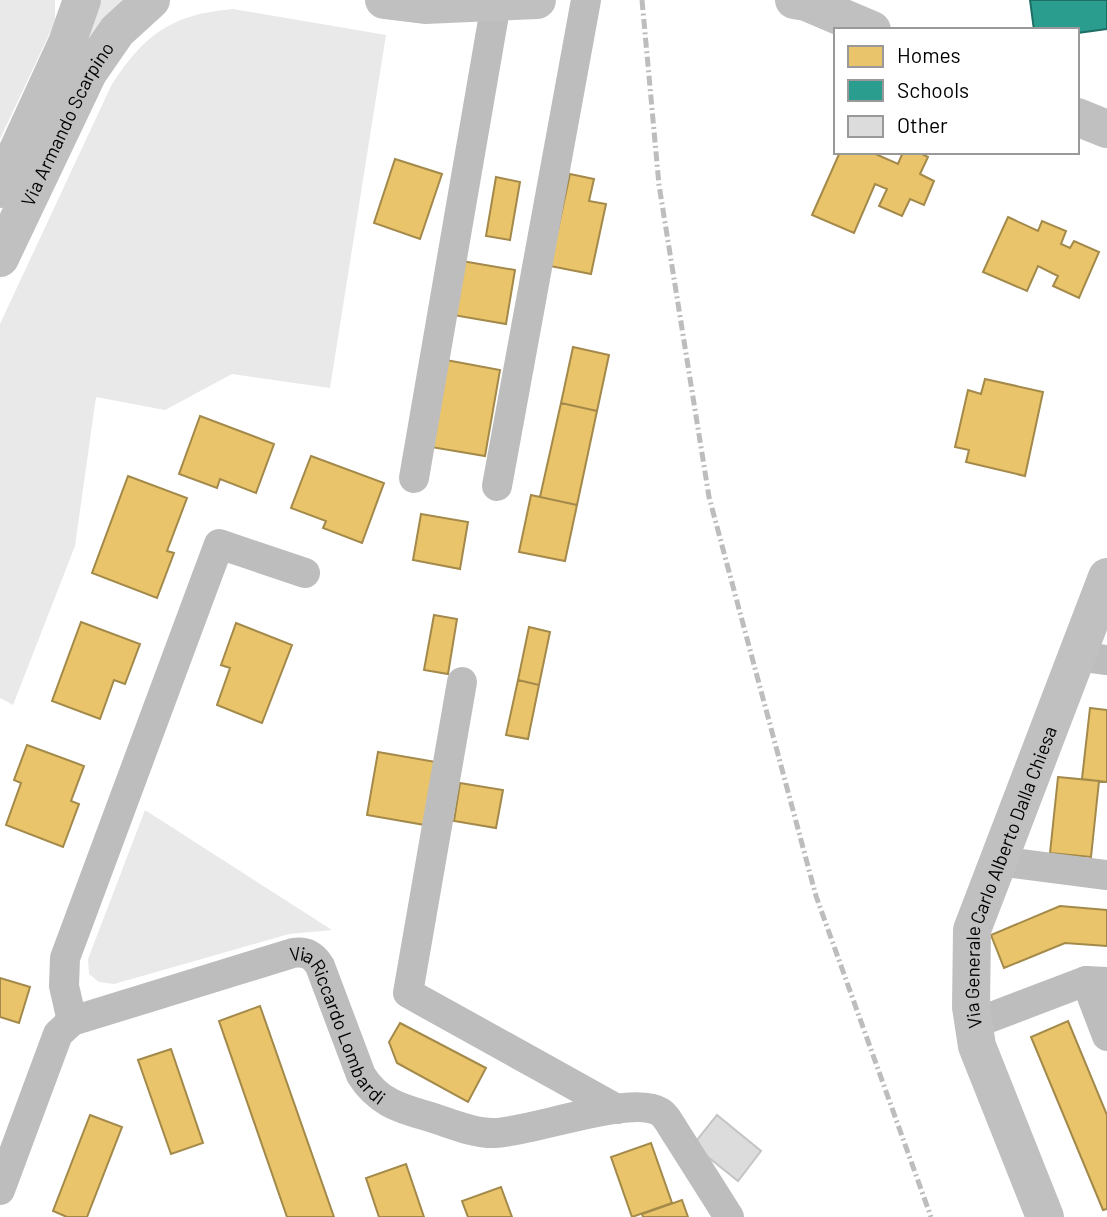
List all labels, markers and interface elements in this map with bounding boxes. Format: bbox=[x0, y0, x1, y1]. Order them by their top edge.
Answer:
legend bbox=[834, 28, 1079, 154]
street label: Via Armando Scarpino bbox=[15, 37, 118, 209]
text: Homes bbox=[897, 42, 961, 67]
text: Schools bbox=[897, 77, 969, 102]
text: Other bbox=[897, 112, 948, 137]
street label: Via Generale Carlo Alberto Dalla Chiesa bbox=[959, 722, 1061, 1030]
street label: Via Riccardo Lombardi bbox=[288, 941, 391, 1109]

